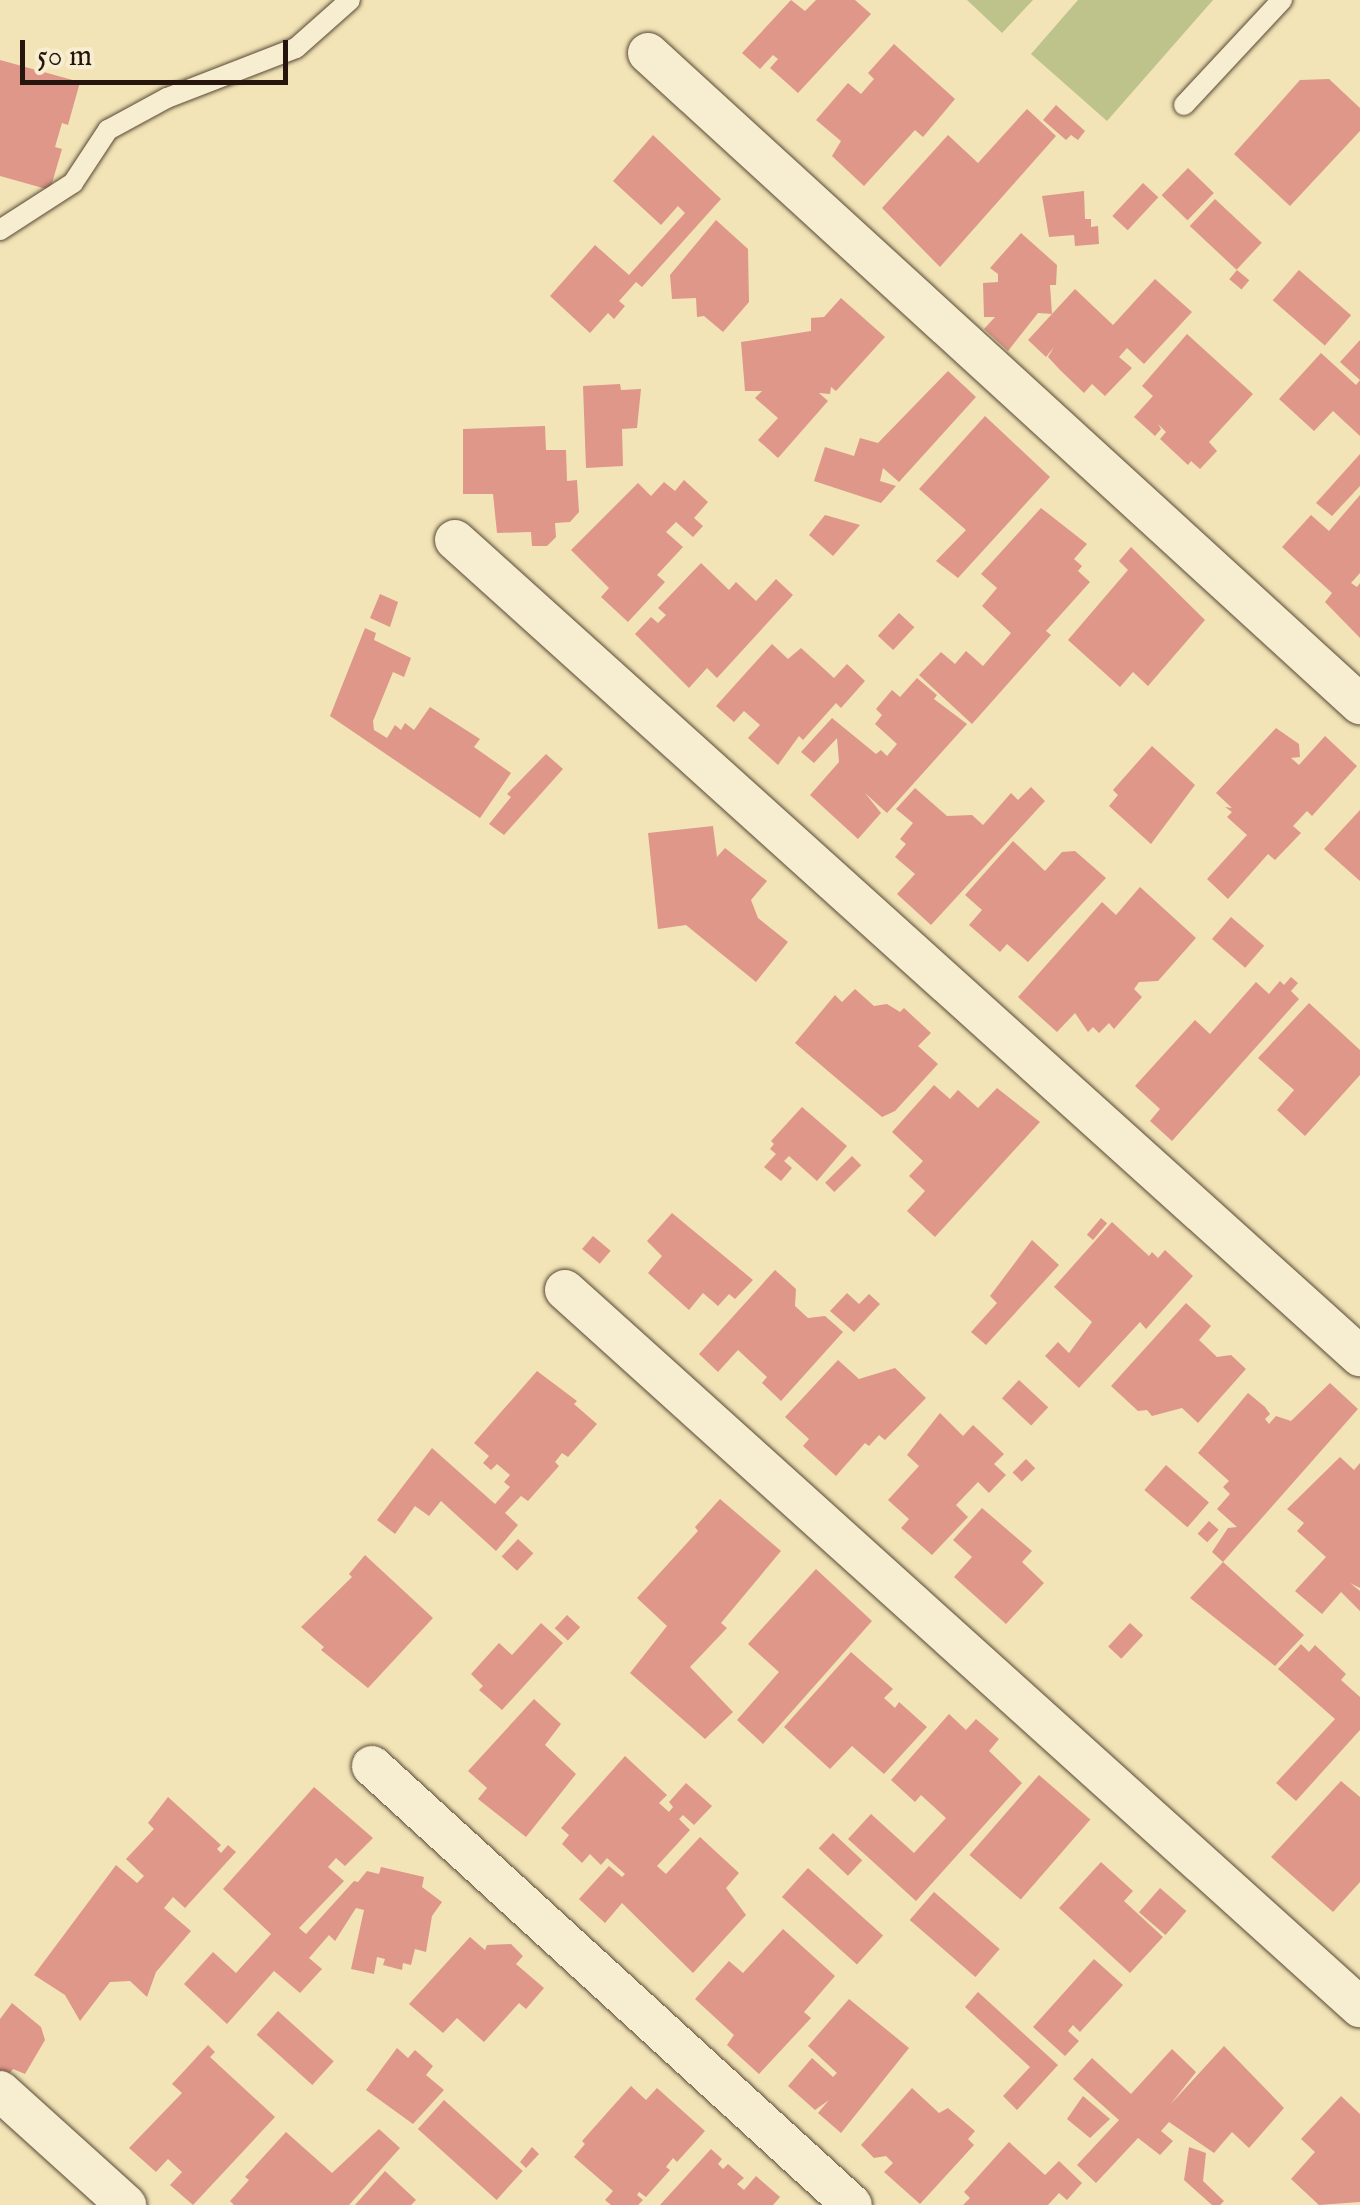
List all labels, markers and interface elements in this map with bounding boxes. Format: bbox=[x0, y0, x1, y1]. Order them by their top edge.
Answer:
scale bar bbox=[25, 20, 292, 82]
text: 50 m bbox=[37, 38, 92, 76]

